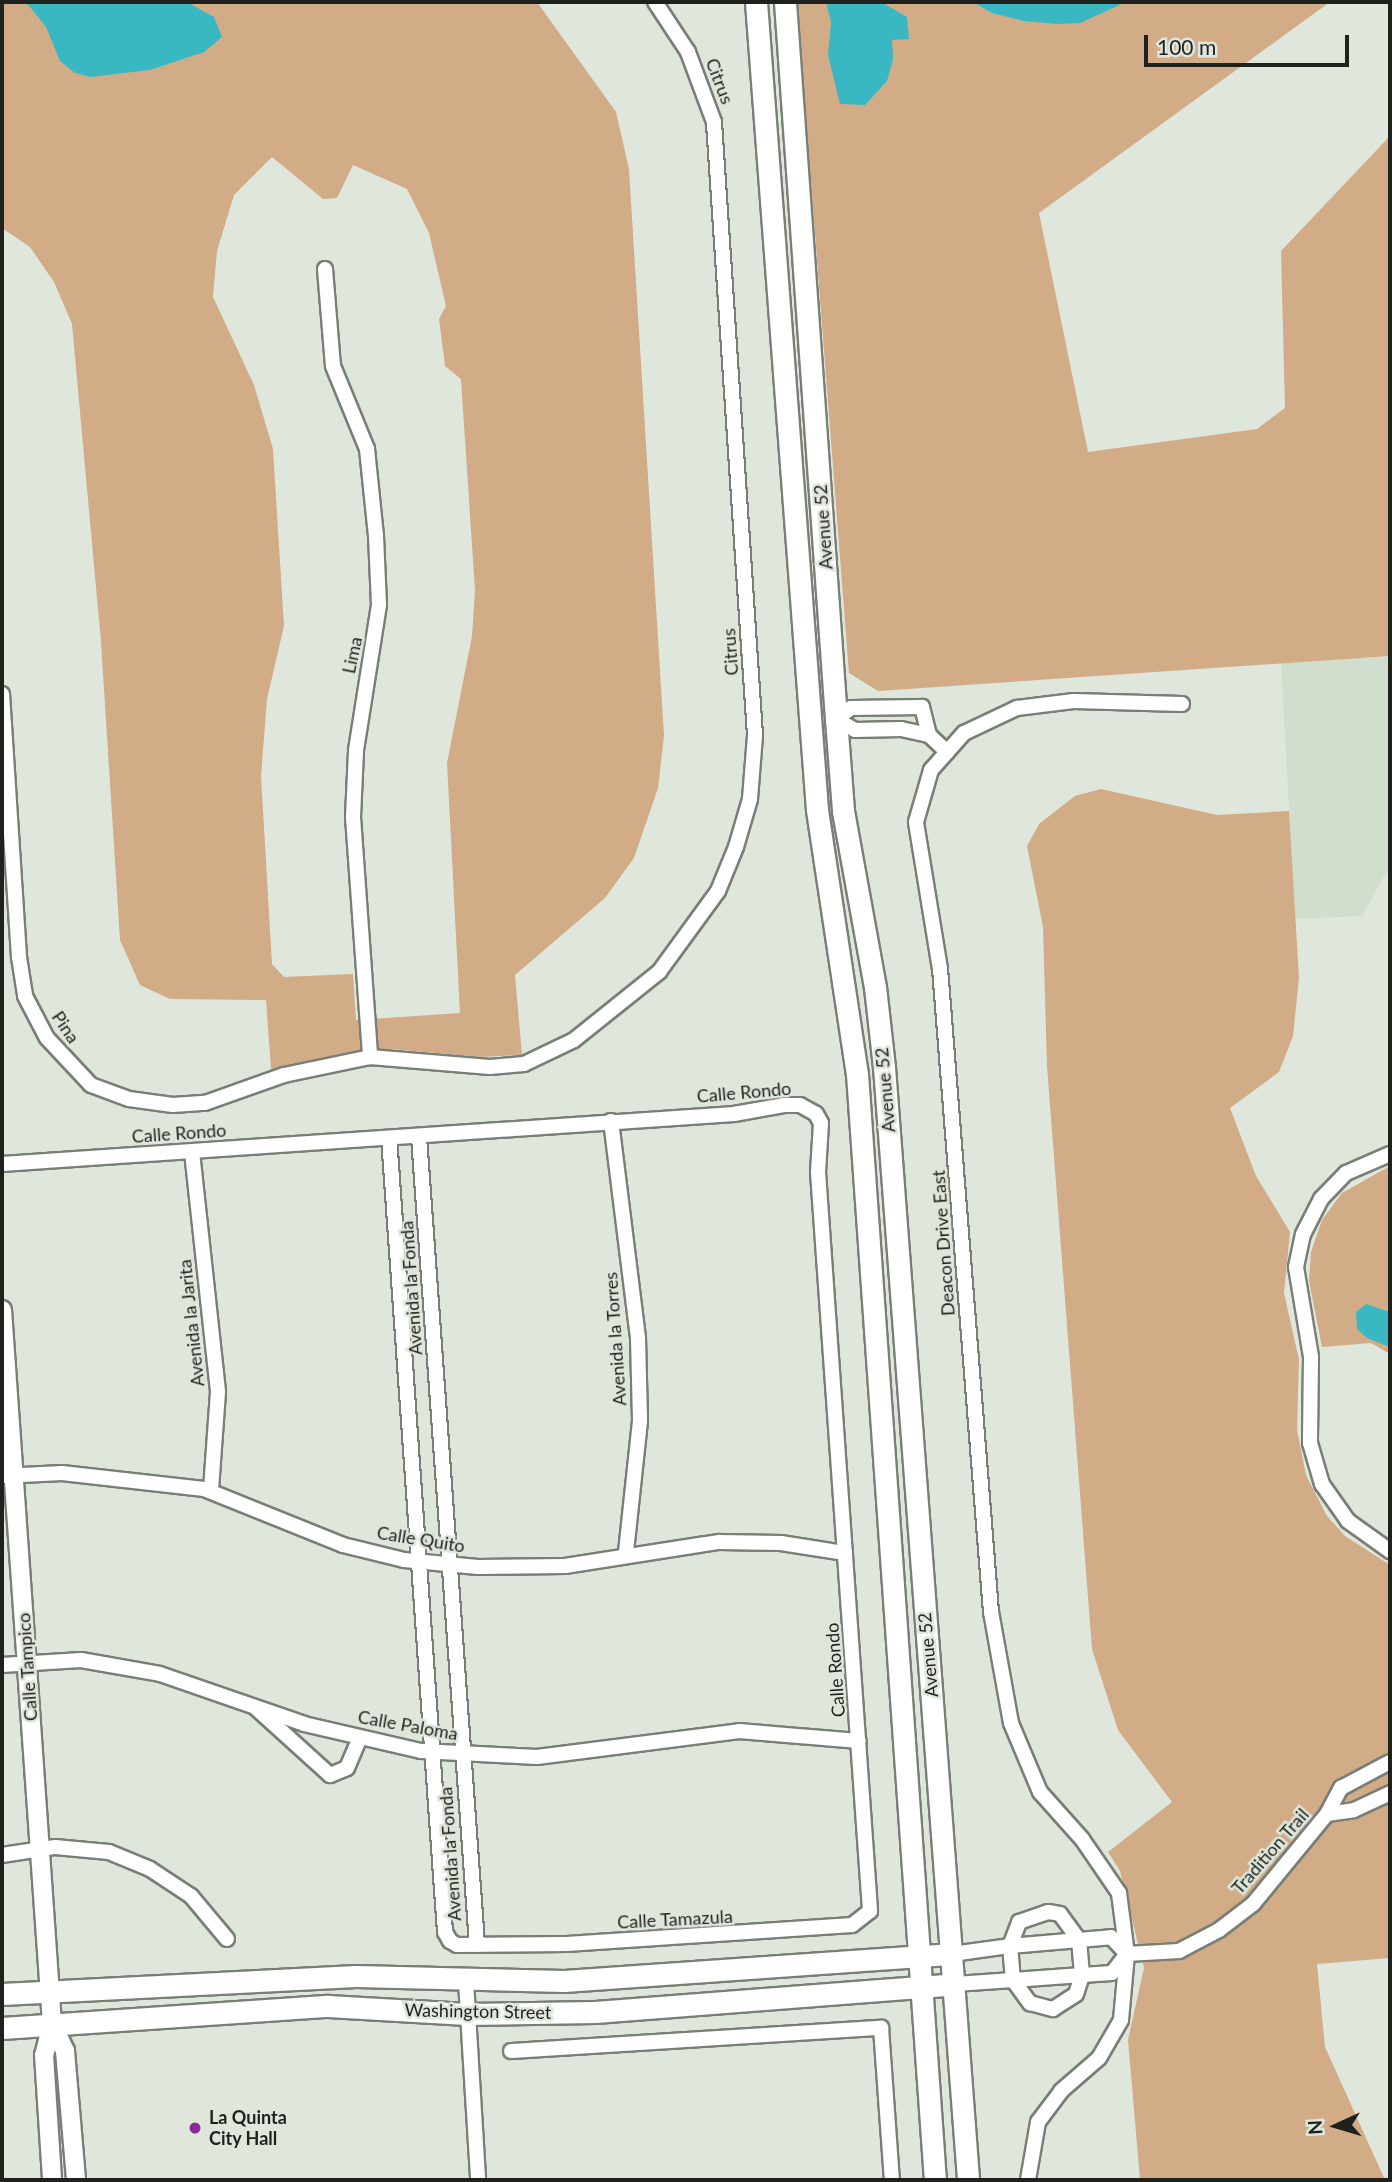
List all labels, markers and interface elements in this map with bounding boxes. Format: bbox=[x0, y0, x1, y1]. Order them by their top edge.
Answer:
scale bar bbox=[1147, 21, 1352, 65]
text: 100 m bbox=[1157, 34, 1216, 59]
street label: Citrus bbox=[701, 55, 739, 107]
street label: Avenue 52 bbox=[809, 484, 837, 570]
street label: Citrus bbox=[718, 628, 742, 676]
street label: Lima bbox=[338, 635, 366, 675]
street label: Pina bbox=[48, 1007, 84, 1047]
street label: Avenue 52 bbox=[871, 1047, 899, 1133]
street label: Calle Rondo bbox=[696, 1077, 792, 1107]
street label: Calle Rondo bbox=[131, 1119, 227, 1147]
street label: Deacon Drive East bbox=[927, 1169, 959, 1317]
street label: Avenida la Fonda bbox=[396, 1220, 426, 1356]
street label: Avenida la Jarita bbox=[174, 1258, 208, 1388]
street label: Avenida la Torres bbox=[600, 1271, 630, 1407]
street label: Calle Quito bbox=[375, 1521, 467, 1557]
street label: Calle Tampico bbox=[12, 1612, 42, 1722]
street label: Avenue 52 bbox=[914, 1612, 942, 1698]
street label: Calle Rondo bbox=[821, 1622, 849, 1718]
street label: Calle Paloma bbox=[356, 1706, 460, 1744]
street label: Avenida la Fonda bbox=[435, 1786, 465, 1922]
street label: Tradition Trail bbox=[1227, 1804, 1313, 1898]
street label: Calle Tamazula bbox=[616, 1905, 734, 1933]
street label: Washington Street bbox=[404, 1999, 552, 2023]
north arrow bbox=[1301, 2091, 1371, 2161]
place label: La Quinta City Hall bbox=[209, 2107, 287, 2150]
text: N bbox=[1303, 2119, 1327, 2136]
marker: La Quinta City Hall bbox=[187, 2120, 203, 2136]

